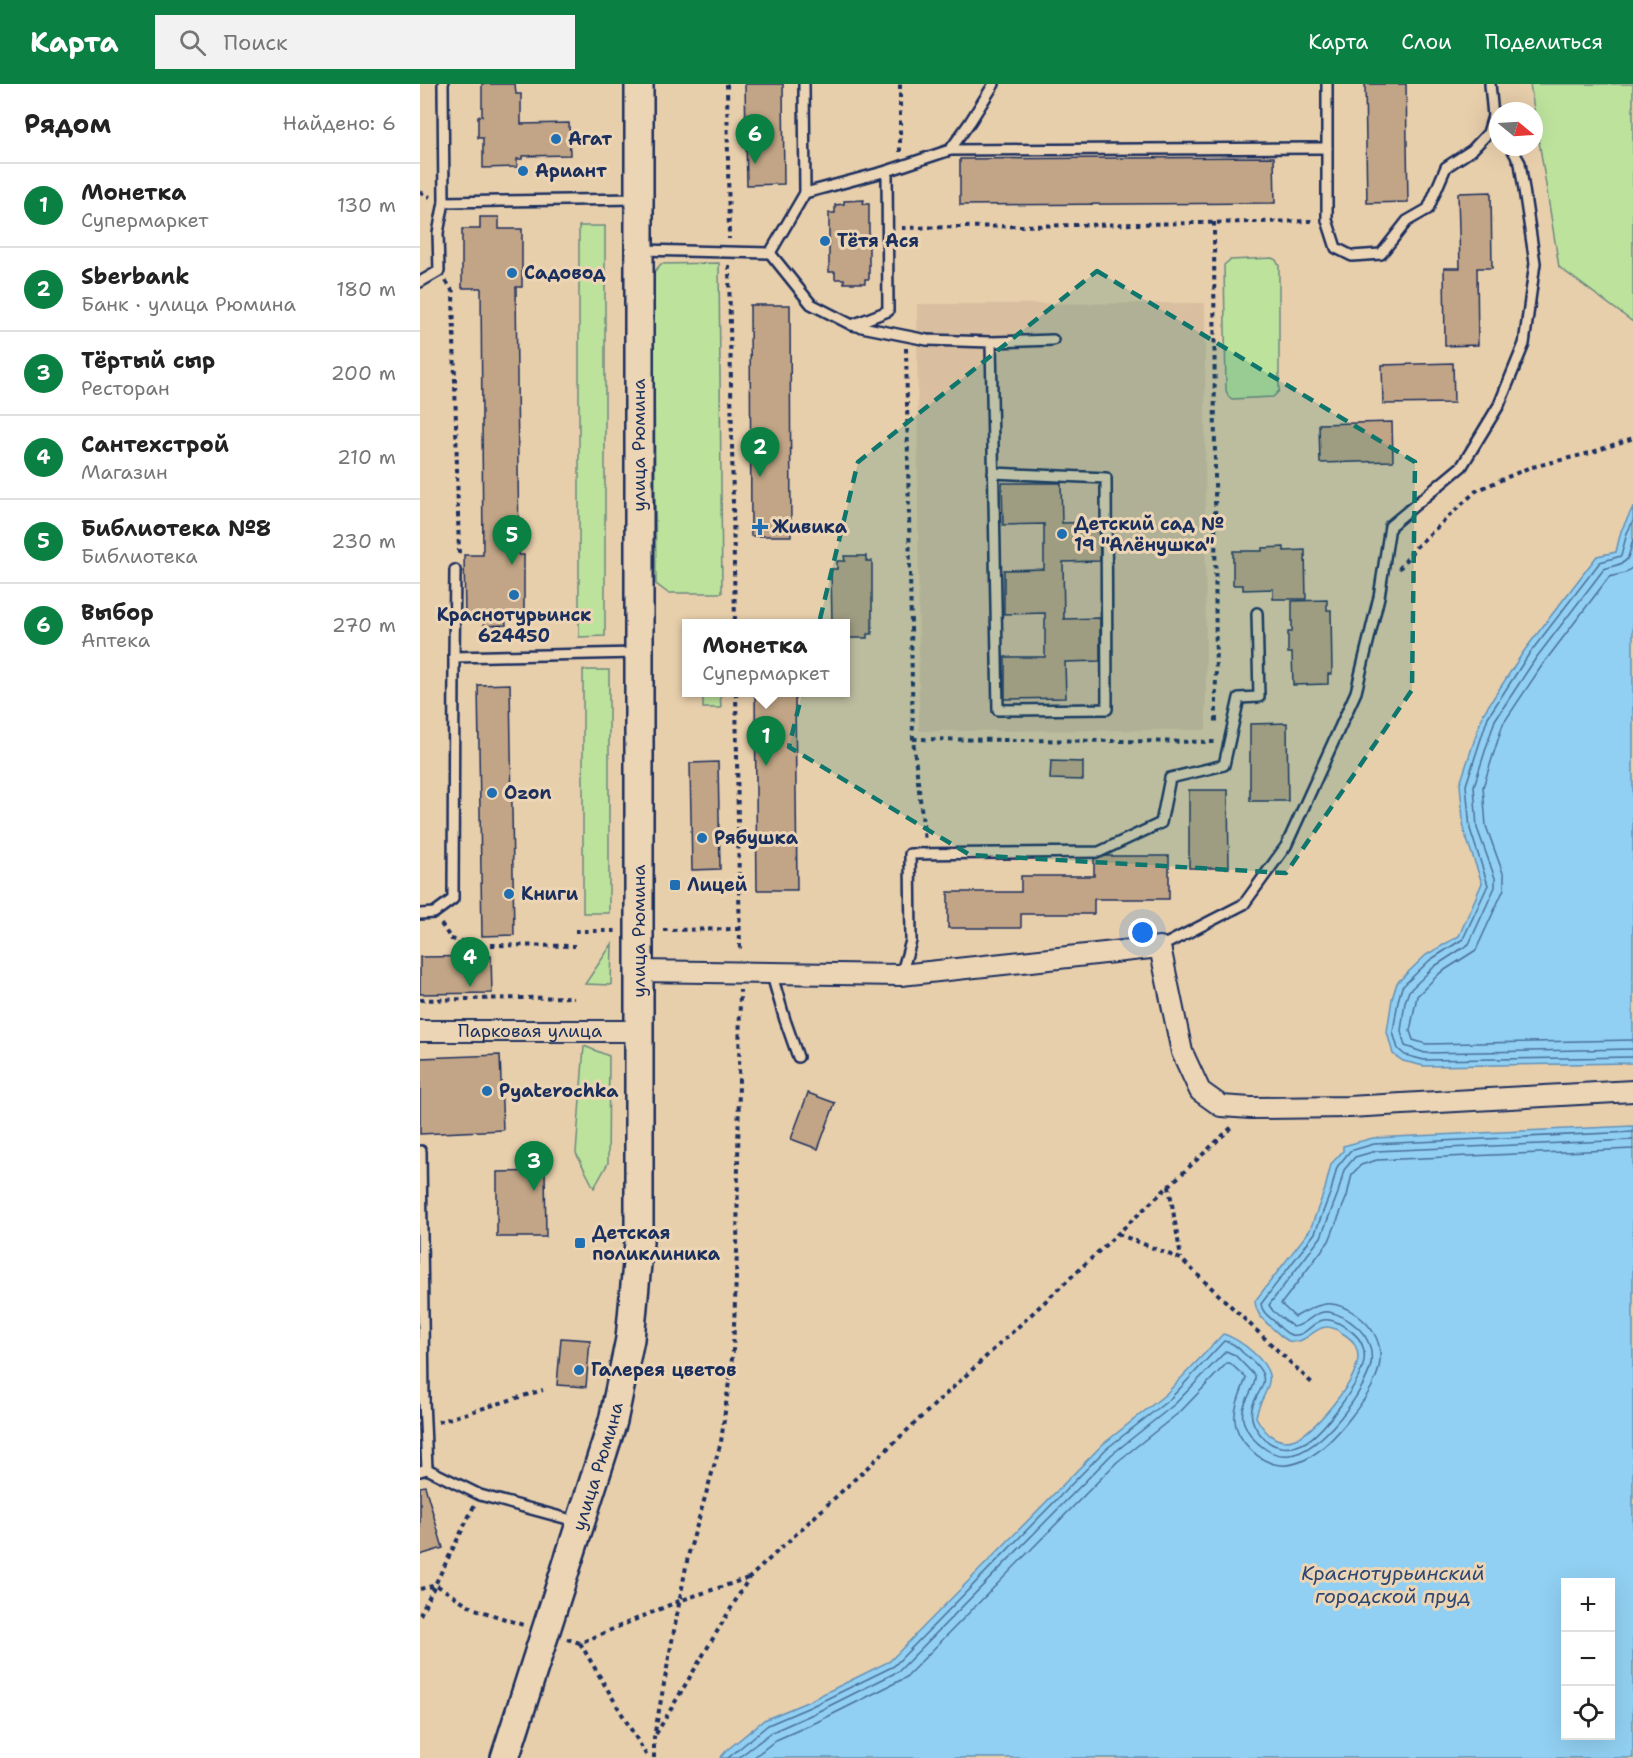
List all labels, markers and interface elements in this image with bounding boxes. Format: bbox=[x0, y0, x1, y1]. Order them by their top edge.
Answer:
search box bbox=[155, 15, 575, 69]
text: Карта bbox=[30, 23, 119, 61]
icon: search bbox=[176, 26, 209, 59]
text: Поиск bbox=[224, 28, 288, 57]
text: Карта bbox=[1308, 28, 1368, 56]
text: Слои bbox=[1401, 28, 1452, 56]
text: Поделиться bbox=[1485, 28, 1603, 56]
north arrow bbox=[1489, 102, 1543, 156]
text: Рядом bbox=[24, 106, 111, 141]
text: Найдено: 6 bbox=[283, 110, 396, 136]
pin: 6 bbox=[736, 115, 774, 164]
place label: Агат bbox=[568, 127, 612, 151]
marker: Агат bbox=[549, 132, 563, 146]
place label: Ариант bbox=[535, 159, 607, 183]
marker: Ариант bbox=[516, 164, 530, 178]
text: Монетка bbox=[81, 178, 186, 207]
text: 1 bbox=[39, 192, 48, 218]
text: 130 m bbox=[337, 192, 396, 218]
text: Супермаркет bbox=[81, 207, 208, 233]
place label: Тётя Ася bbox=[837, 229, 919, 253]
marker: Тётя Ася bbox=[818, 234, 832, 248]
place label: Садовод bbox=[524, 261, 606, 285]
text: Sberbank bbox=[81, 262, 190, 291]
marker: Садовод bbox=[505, 266, 519, 280]
text: 2 bbox=[37, 276, 51, 302]
text: 180 m bbox=[336, 276, 396, 302]
text: Банк · улица Рюмина bbox=[81, 291, 296, 317]
text: Тёртый сыр bbox=[81, 346, 215, 375]
text: 3 bbox=[37, 360, 51, 386]
text: 200 m bbox=[331, 360, 396, 386]
text: Ресторан bbox=[81, 375, 170, 401]
street label: улица Рюмина bbox=[627, 378, 651, 512]
pin: 2 bbox=[740, 428, 780, 477]
text: Сантехстрой bbox=[81, 430, 229, 459]
text: 4 bbox=[37, 444, 51, 470]
text: 210 m bbox=[337, 444, 396, 470]
text: Магазин bbox=[81, 459, 168, 485]
place label: Детский сад № 19 "Алёнушка" bbox=[1074, 512, 1224, 557]
text: Библиотека №8 bbox=[81, 514, 271, 543]
place label: Живика bbox=[772, 515, 848, 539]
pin: 5 bbox=[492, 516, 532, 565]
marker: Живика bbox=[753, 520, 767, 534]
marker: Детский сад № 19 "Алёнушка" bbox=[1055, 527, 1069, 541]
text: 5 bbox=[37, 528, 50, 554]
text: 230 m bbox=[331, 528, 396, 554]
text: Библиотека bbox=[81, 543, 198, 569]
marker: Краснотурьинск 624450 bbox=[507, 588, 521, 602]
text: Выбор bbox=[81, 598, 154, 627]
place label: Краснотурьинск 624450 bbox=[437, 603, 591, 648]
text: 6 bbox=[37, 612, 51, 638]
text: 270 m bbox=[332, 612, 396, 638]
popup bbox=[682, 619, 850, 697]
text: Аптека bbox=[81, 627, 150, 653]
text: Монетка bbox=[702, 631, 807, 660]
text: Супермаркет bbox=[702, 660, 830, 686]
pin: 1 bbox=[746, 716, 786, 766]
place label: Ozon bbox=[504, 781, 551, 805]
marker: Ozon bbox=[485, 786, 499, 800]
place label: Рябушка bbox=[714, 826, 799, 850]
marker: Рябушка bbox=[695, 831, 709, 845]
street label: улица Рюмина bbox=[627, 864, 651, 998]
place label: Лицей bbox=[687, 873, 748, 897]
marker: Лицей bbox=[668, 878, 682, 892]
place label: Книги bbox=[521, 882, 579, 906]
marker: Книги bbox=[502, 887, 516, 901]
your location bbox=[1128, 918, 1157, 947]
pin: 4 bbox=[451, 938, 490, 987]
street label: Парковая улица bbox=[458, 1019, 602, 1043]
place label: Pyaterochka bbox=[499, 1079, 619, 1103]
marker: Pyaterochka bbox=[480, 1084, 494, 1098]
pin: 3 bbox=[514, 1142, 554, 1191]
place label: Детская поликлиника bbox=[592, 1221, 721, 1266]
marker: Детская поликлиника bbox=[573, 1236, 587, 1250]
place label: Галерея цветов bbox=[591, 1358, 736, 1382]
marker: Галерея цветов bbox=[572, 1363, 586, 1377]
street label: улица Рюмина bbox=[567, 1400, 629, 1534]
water label: Краснотурьинский городской пруд bbox=[1301, 1560, 1485, 1609]
map controls bbox=[1561, 1578, 1615, 1740]
button: + bbox=[1561, 1578, 1615, 1632]
button: − bbox=[1561, 1632, 1615, 1686]
button: locate bbox=[1561, 1686, 1615, 1740]

